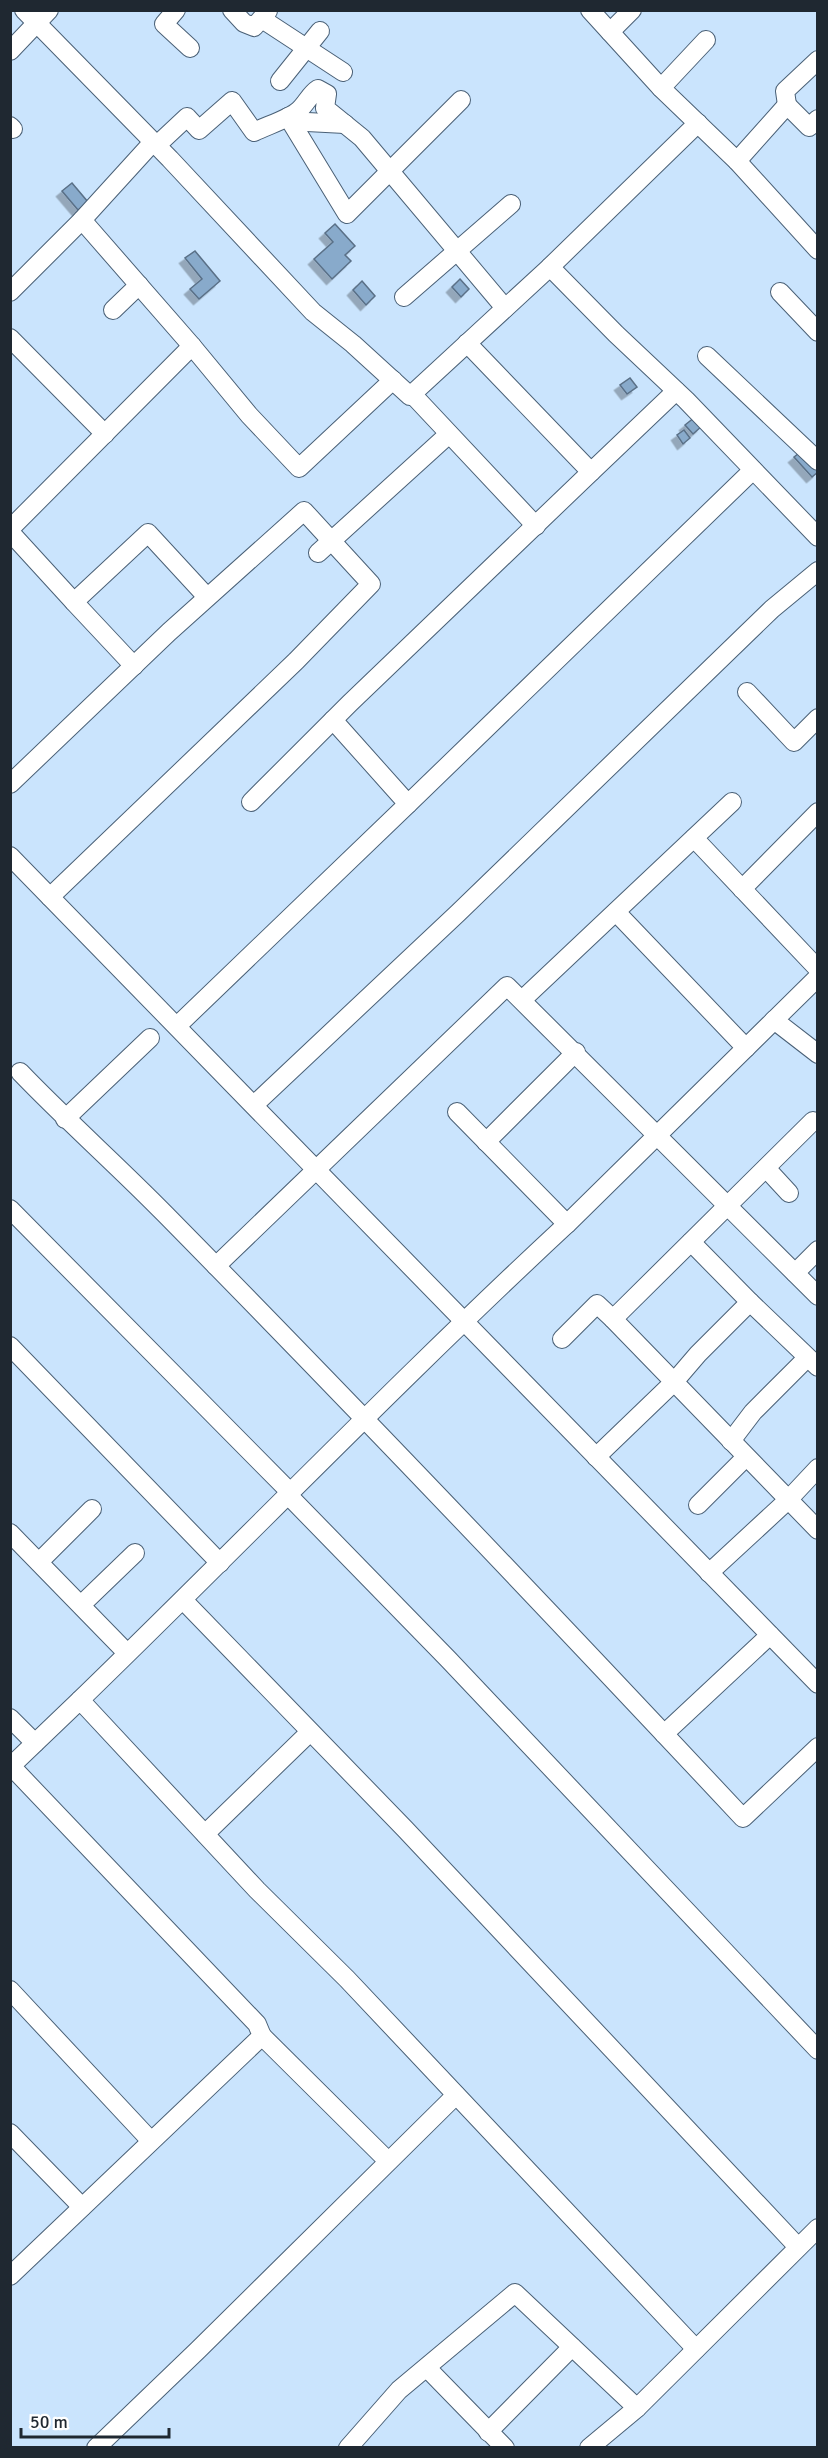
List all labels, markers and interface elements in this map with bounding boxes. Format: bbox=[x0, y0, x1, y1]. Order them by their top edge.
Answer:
scale bar bbox=[21, 2401, 170, 2439]
text: 50 m bbox=[30, 2411, 68, 2433]

